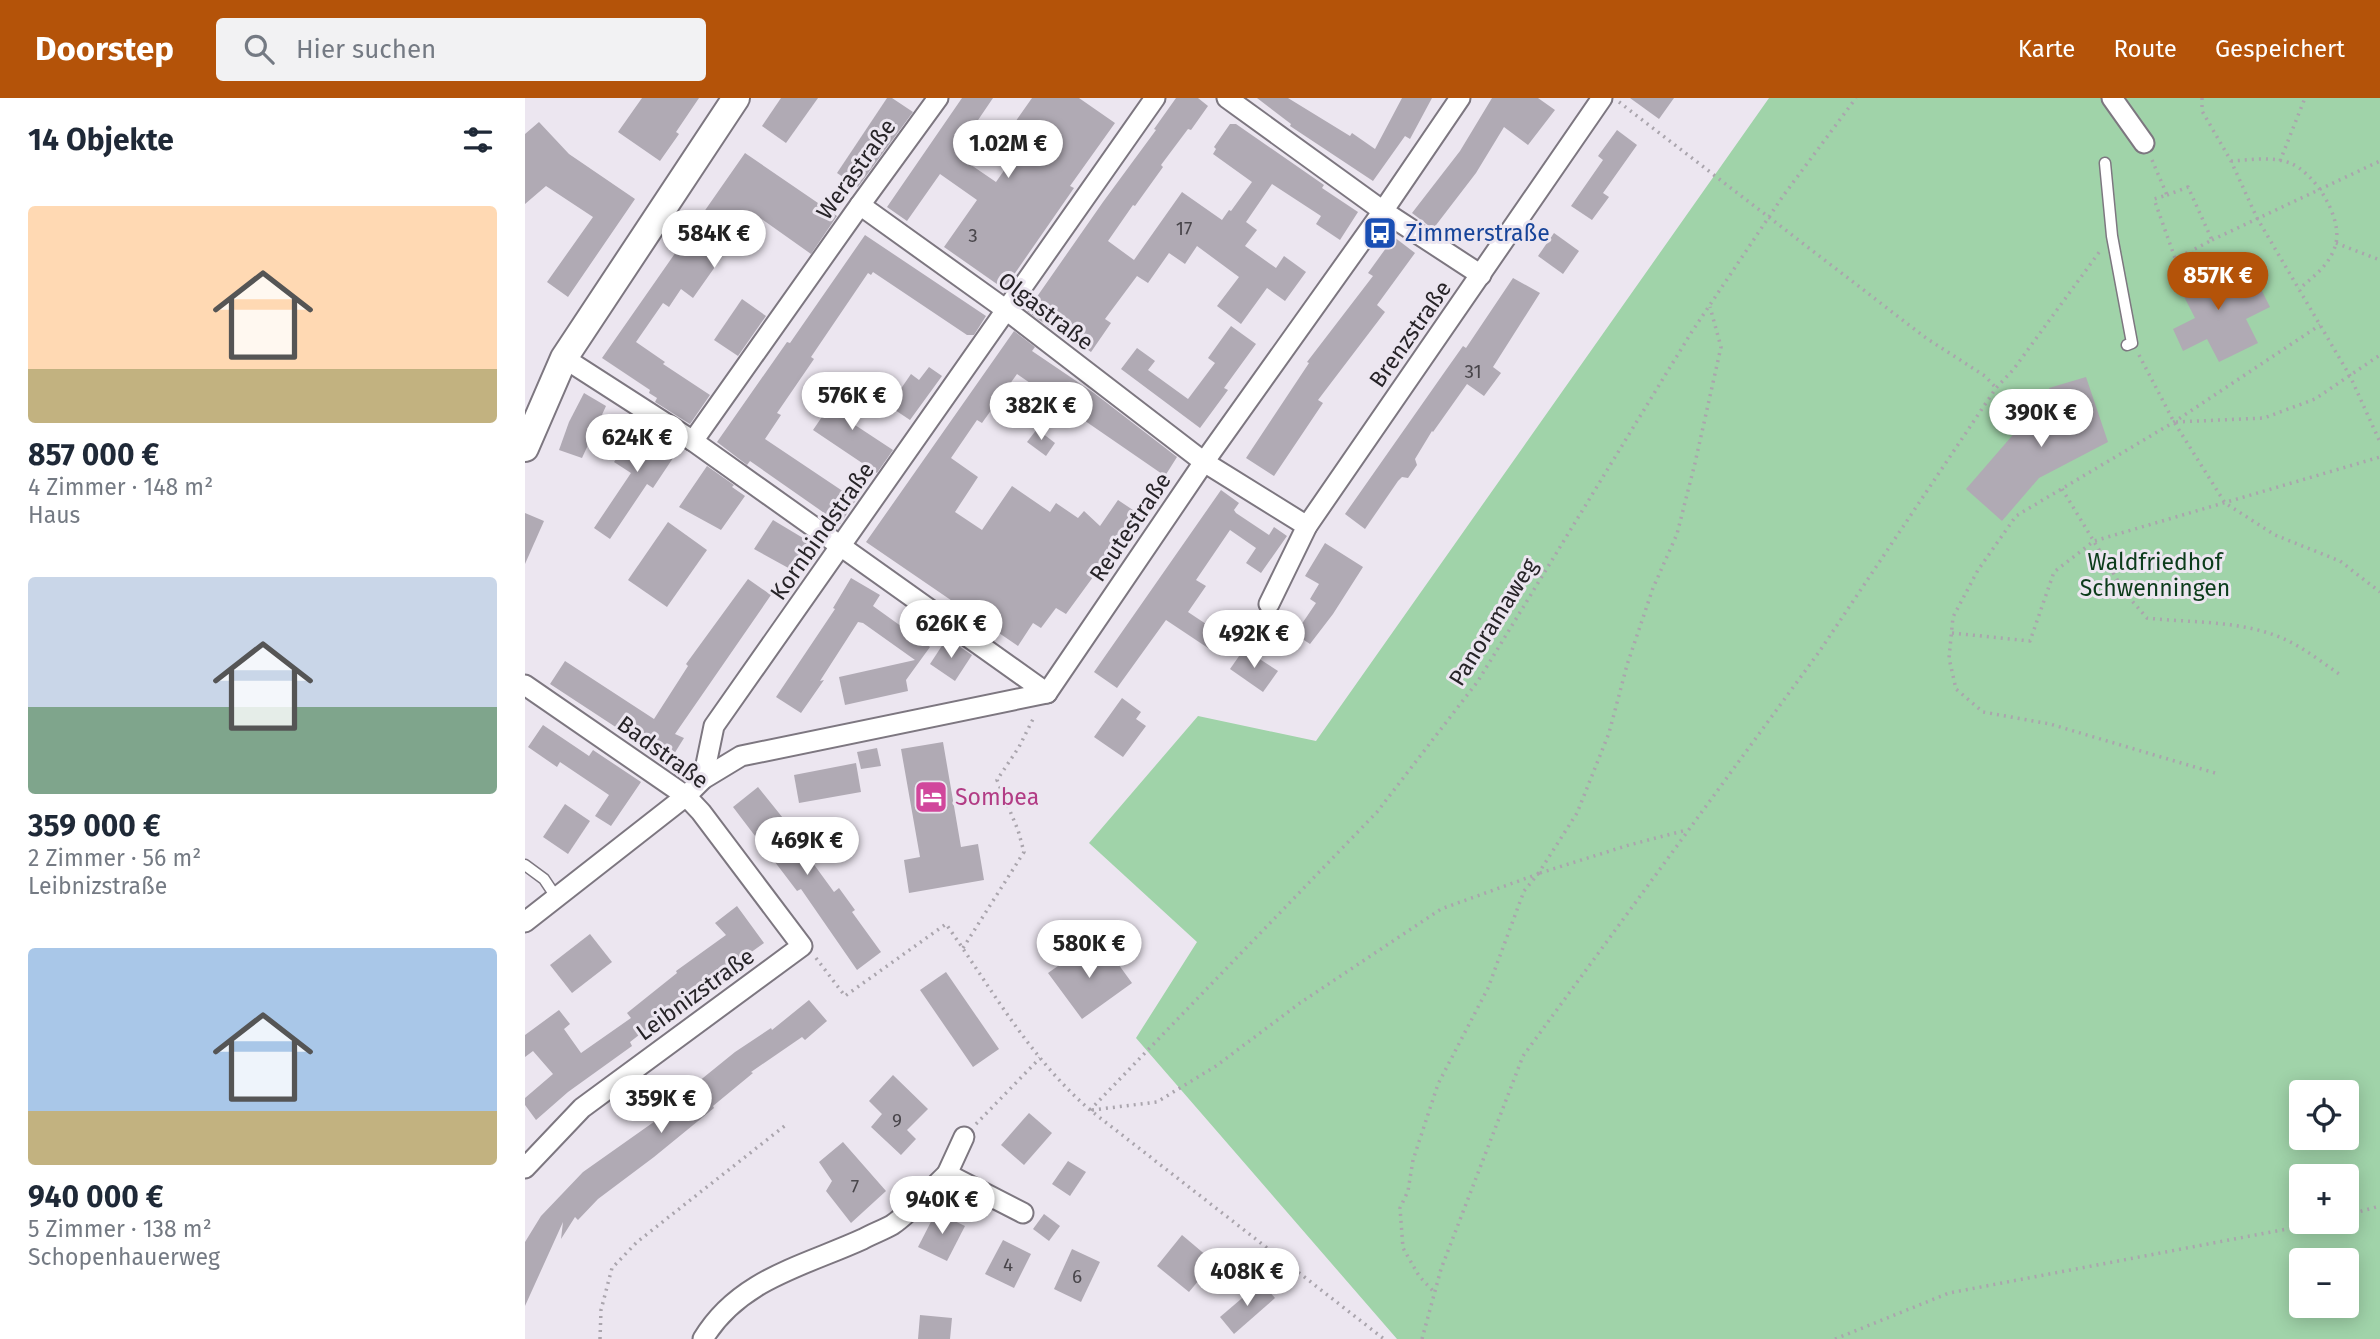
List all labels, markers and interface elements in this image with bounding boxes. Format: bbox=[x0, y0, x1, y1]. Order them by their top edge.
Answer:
search box bbox=[216, 18, 706, 81]
text: Doorstep bbox=[35, 29, 174, 69]
icon: search bbox=[240, 30, 278, 68]
text: Hier suchen bbox=[296, 34, 436, 65]
text: Karte bbox=[2018, 35, 2075, 63]
text: Route bbox=[2113, 35, 2177, 63]
text: Gespeichert bbox=[2215, 35, 2345, 63]
street label: Werastraße bbox=[810, 113, 902, 225]
pin: 1.02M € bbox=[943, 120, 1073, 180]
icon: filters bbox=[459, 121, 497, 159]
text: 14 Objekte bbox=[28, 122, 174, 158]
text: 1.02M € bbox=[969, 129, 1047, 157]
pin: 584K € bbox=[657, 211, 771, 270]
bus stop icon: Zimmerstraße bbox=[1361, 214, 1399, 252]
house number: 17 bbox=[1176, 217, 1192, 240]
text: 584K € bbox=[678, 219, 750, 247]
place label: Zimmerstraße bbox=[1405, 219, 1550, 247]
house number: 3 bbox=[968, 224, 978, 247]
icon: home bbox=[200, 252, 326, 378]
pin: 857K € bbox=[2161, 252, 2275, 312]
text: 857K € bbox=[2183, 261, 2253, 289]
street label: Olgastraße bbox=[993, 266, 1099, 356]
street label: Brenzstraße bbox=[1363, 275, 1457, 393]
house number: 31 bbox=[1464, 360, 1482, 383]
pin: 576K € bbox=[795, 372, 909, 432]
text: 576K € bbox=[818, 381, 886, 409]
pin: 382K € bbox=[984, 382, 1098, 442]
pin: 390K € bbox=[1984, 390, 2098, 449]
text: 382K € bbox=[1006, 391, 1076, 419]
text: 390K € bbox=[2005, 398, 2077, 426]
pin: 624K € bbox=[580, 414, 694, 474]
text: 624K € bbox=[602, 423, 672, 451]
text: 857 000 € bbox=[28, 437, 159, 473]
street label: Kornbindstraße bbox=[764, 457, 880, 605]
street label: Reutestraße bbox=[1083, 467, 1177, 587]
text: 4 Zimmer · 148 m² bbox=[28, 473, 213, 501]
text: Haus bbox=[28, 501, 80, 529]
park label: Waldfriedhof Schwenningen bbox=[2080, 548, 2230, 602]
street label: Panoramaweg bbox=[1443, 553, 1543, 691]
pin: 626K € bbox=[894, 601, 1008, 660]
text: 626K € bbox=[915, 609, 987, 637]
pin: 492K € bbox=[1197, 610, 1311, 670]
text: 492K € bbox=[1219, 619, 1289, 647]
icon: home bbox=[200, 623, 326, 749]
street label: Badstraße bbox=[612, 710, 714, 794]
hotel icon: Sombea bbox=[912, 778, 950, 816]
place label: Sombea bbox=[955, 783, 1039, 811]
text: 359 000 € bbox=[28, 808, 161, 844]
pin: 469K € bbox=[750, 818, 864, 877]
text: 469K € bbox=[771, 826, 843, 854]
text: 2 Zimmer · 56 m² bbox=[28, 844, 201, 872]
text: Leibnizstraße bbox=[28, 872, 167, 900]
pin: 580K € bbox=[1032, 920, 1146, 980]
text: 580K € bbox=[1053, 929, 1125, 957]
street label: Leibnizstraße bbox=[630, 942, 760, 1046]
icon: home bbox=[200, 994, 326, 1120]
pin: 359K € bbox=[604, 1076, 718, 1135]
map controls bbox=[2289, 1080, 2359, 1318]
button: locate bbox=[2289, 1080, 2359, 1150]
text: 359K € bbox=[626, 1084, 696, 1112]
house number: 9 bbox=[892, 1109, 902, 1132]
button: + bbox=[2289, 1164, 2359, 1234]
house number: 7 bbox=[851, 1175, 859, 1198]
pin: 940K € bbox=[885, 1176, 999, 1236]
text: 940 000 € bbox=[28, 1179, 164, 1215]
text: 940K € bbox=[906, 1185, 978, 1213]
text: 5 Zimmer · 138 m² bbox=[28, 1215, 212, 1243]
text: Schopenhauerweg bbox=[28, 1243, 220, 1271]
pin: 408K € bbox=[1190, 1248, 1304, 1308]
button: − bbox=[2289, 1248, 2359, 1318]
house number: 4 bbox=[1003, 1253, 1013, 1276]
text: 408K € bbox=[1210, 1257, 1284, 1285]
house number: 6 bbox=[1072, 1265, 1082, 1288]

